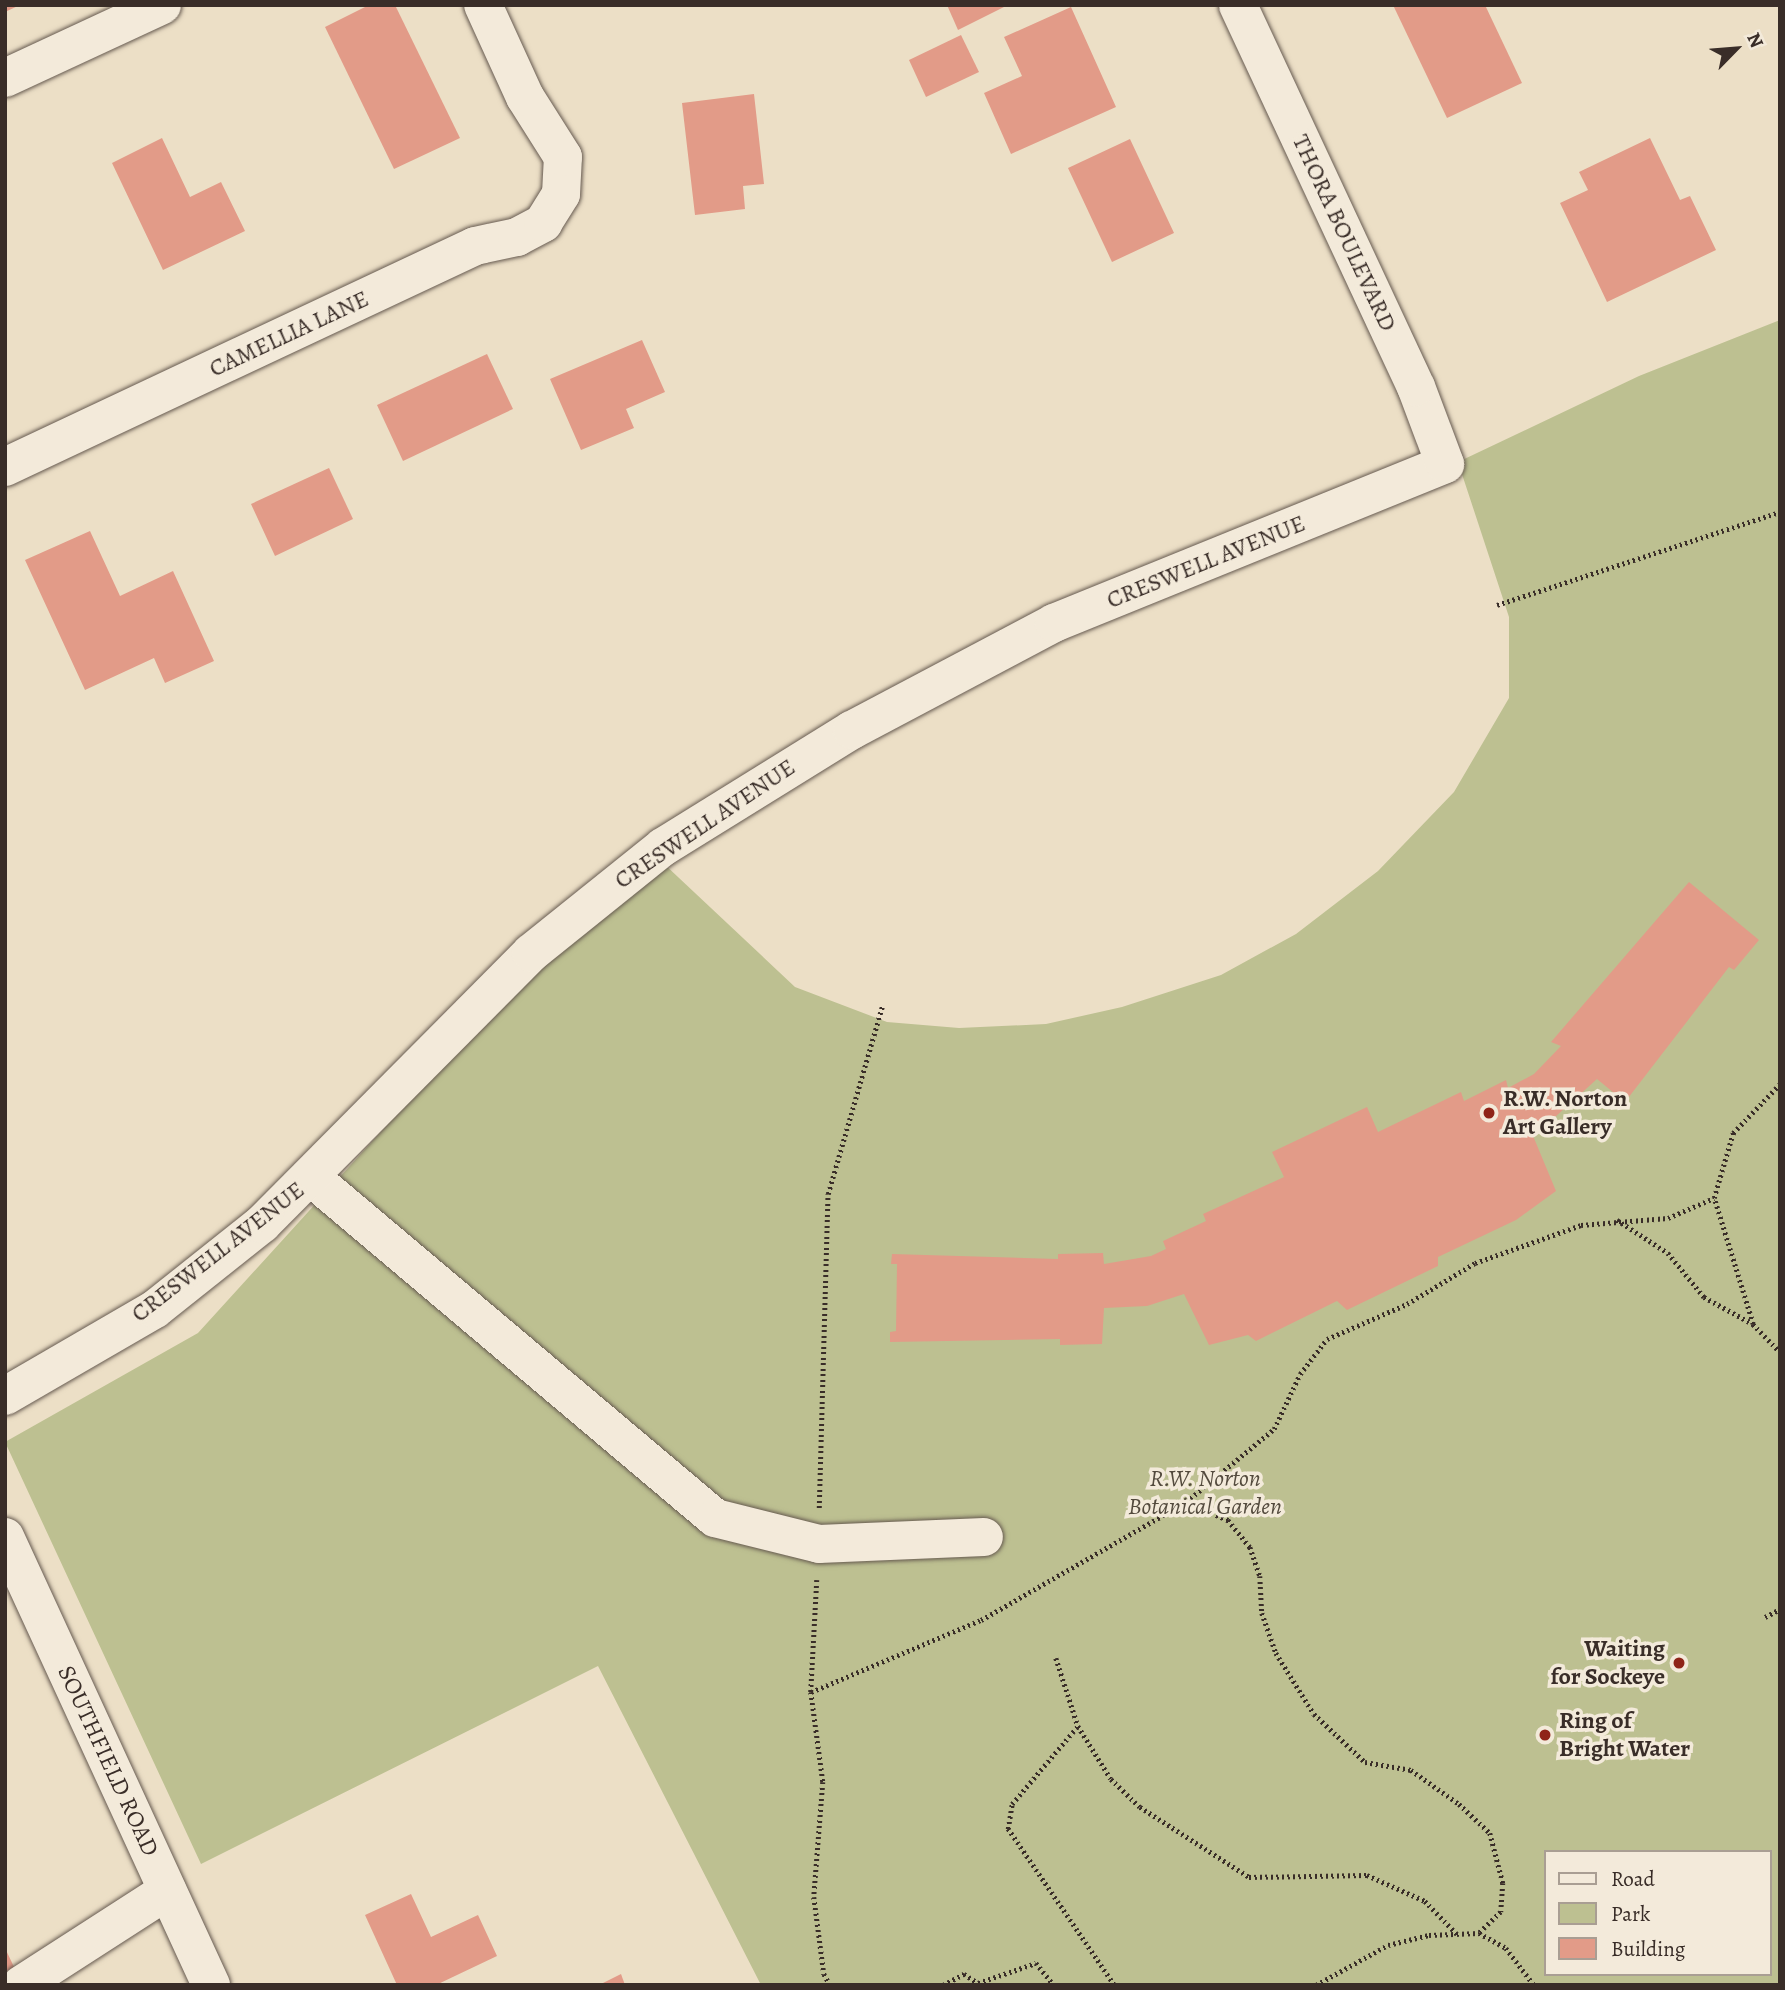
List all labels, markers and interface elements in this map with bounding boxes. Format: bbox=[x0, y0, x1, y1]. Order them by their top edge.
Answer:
north arrow bbox=[1701, 14, 1771, 84]
text: N bbox=[1740, 28, 1770, 52]
street label: THORA BOULEVARD bbox=[1286, 130, 1402, 336]
street label: CAMELLIA LANE bbox=[205, 285, 373, 383]
street label: CRESWELL AVENUE bbox=[1103, 509, 1309, 615]
street label: CRESWELL AVENUE bbox=[609, 753, 801, 895]
place label: R.W. Norton Art Gallery bbox=[1503, 1085, 1628, 1141]
marker: R.W. Norton Art Gallery bbox=[1481, 1105, 1497, 1121]
street label: CRESWELL AVENUE bbox=[126, 1176, 310, 1328]
park label: R.W. Norton Botanical Garden bbox=[1128, 1465, 1282, 1521]
place label: Waiting for Sockeye bbox=[1550, 1635, 1665, 1691]
marker: Waiting for Sockeye bbox=[1671, 1655, 1687, 1671]
street label: SOUTHFIELD ROAD bbox=[51, 1661, 165, 1861]
place label: Ring of Bright Water bbox=[1559, 1707, 1690, 1763]
marker: Ring of Bright Water bbox=[1537, 1727, 1553, 1743]
legend bbox=[1544, 1850, 1771, 1976]
text: Road bbox=[1611, 1865, 1655, 1893]
text: Park bbox=[1611, 1900, 1650, 1928]
text: Building bbox=[1611, 1935, 1685, 1963]

